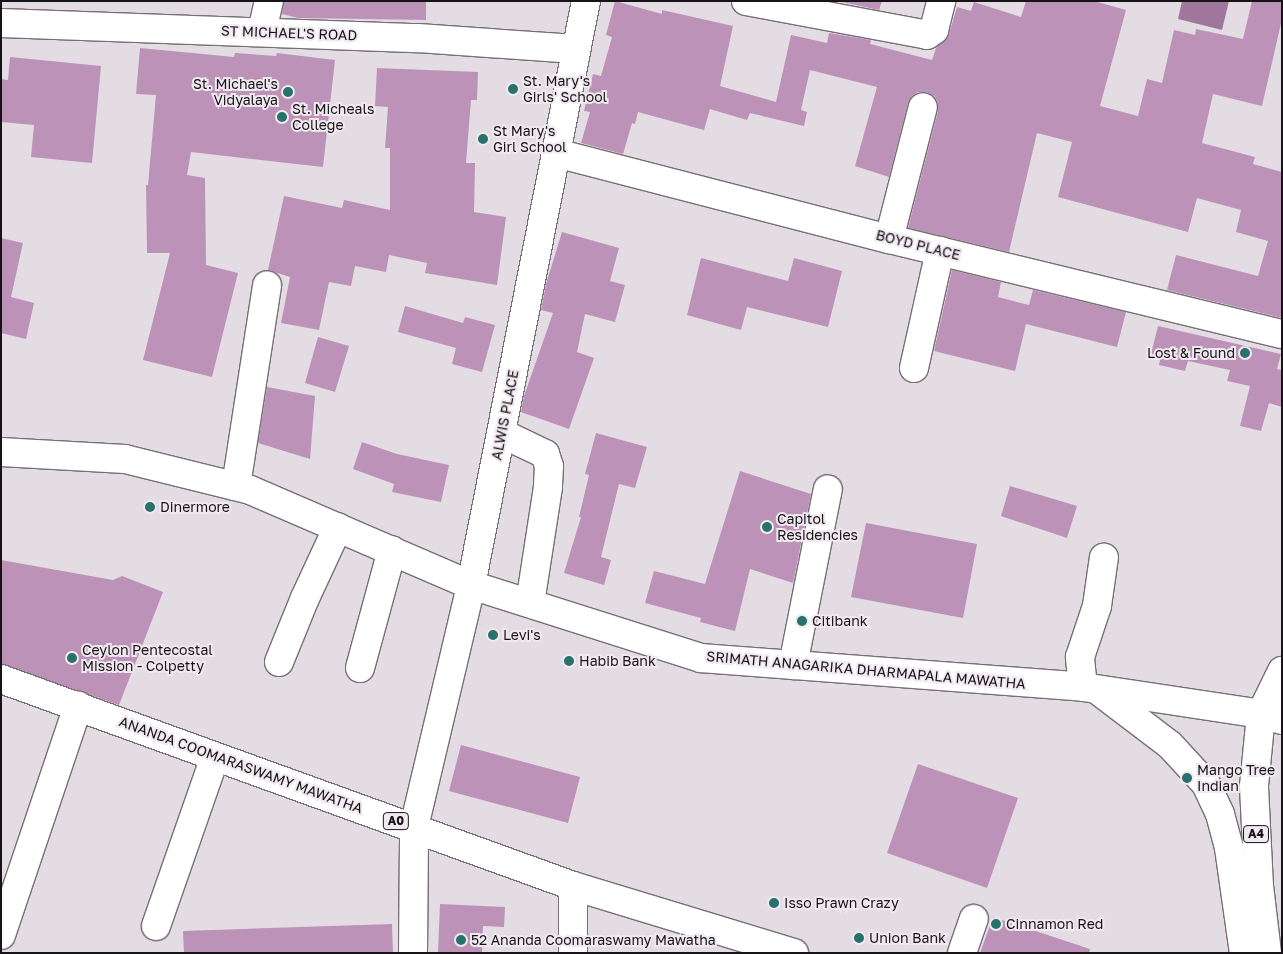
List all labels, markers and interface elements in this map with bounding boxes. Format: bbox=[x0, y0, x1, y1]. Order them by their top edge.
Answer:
street label: ST MICHAEL'S ROAD bbox=[221, 22, 357, 44]
place label: St. Mary's Girls' School bbox=[523, 73, 607, 105]
place label: St. Michael's Vidyalaya bbox=[193, 76, 278, 108]
marker: St. Mary's Girls' School bbox=[507, 83, 519, 95]
marker: St. Michael's Vidyalaya bbox=[282, 86, 294, 98]
place label: St. Micheals College bbox=[292, 101, 374, 134]
marker: St. Micheals College bbox=[276, 111, 288, 123]
place label: St Mary's Girl School bbox=[493, 123, 567, 156]
marker: St Mary's Girl School bbox=[477, 133, 489, 145]
street label: BOYD PLACE bbox=[874, 226, 962, 264]
place label: Lost & Found bbox=[1147, 345, 1235, 361]
marker: Lost & Found bbox=[1239, 347, 1251, 359]
street label: ALWIS PLACE bbox=[488, 368, 522, 462]
place label: Dinermore bbox=[160, 499, 230, 515]
marker: Dinermore bbox=[144, 501, 156, 513]
place label: Capitol Residencies bbox=[777, 511, 858, 544]
marker: Capitol Residencies bbox=[761, 521, 773, 533]
place label: Citibank bbox=[812, 613, 868, 629]
marker: Citibank bbox=[796, 615, 808, 627]
place label: Levi's bbox=[503, 627, 541, 643]
marker: Levi's bbox=[487, 629, 499, 641]
place label: Ceylon Pentecostal Mission - Colpetty bbox=[82, 642, 213, 674]
street label: SRIMATH ANAGARIKA DHARMAPALA MAWATHA bbox=[706, 648, 1026, 692]
marker: Ceylon Pentecostal Mission - Colpetty bbox=[66, 652, 78, 664]
place label: Habib Bank bbox=[579, 653, 656, 669]
marker: Habib Bank bbox=[563, 655, 575, 667]
street label: ANANDA COOMARASWAMY MAWATHA bbox=[117, 713, 365, 817]
place label: Mango Tree Indian bbox=[1197, 762, 1275, 794]
marker: Mango Tree Indian bbox=[1181, 772, 1193, 784]
road number: A0 bbox=[382, 811, 410, 830]
road number: A4 bbox=[1242, 824, 1270, 844]
place label: Isso Prawn Crazy bbox=[784, 895, 899, 911]
marker: Isso Prawn Crazy bbox=[768, 897, 780, 909]
place label: Cinnamon Red bbox=[1006, 916, 1103, 932]
marker: Cinnamon Red bbox=[990, 918, 1002, 930]
place label: Union Bank bbox=[869, 930, 946, 946]
place label: 52 Ananda Coomaraswamy Mawatha bbox=[471, 932, 716, 948]
marker: Union Bank bbox=[853, 932, 865, 944]
marker: 52 Ananda Coomaraswamy Mawatha bbox=[455, 934, 467, 946]

